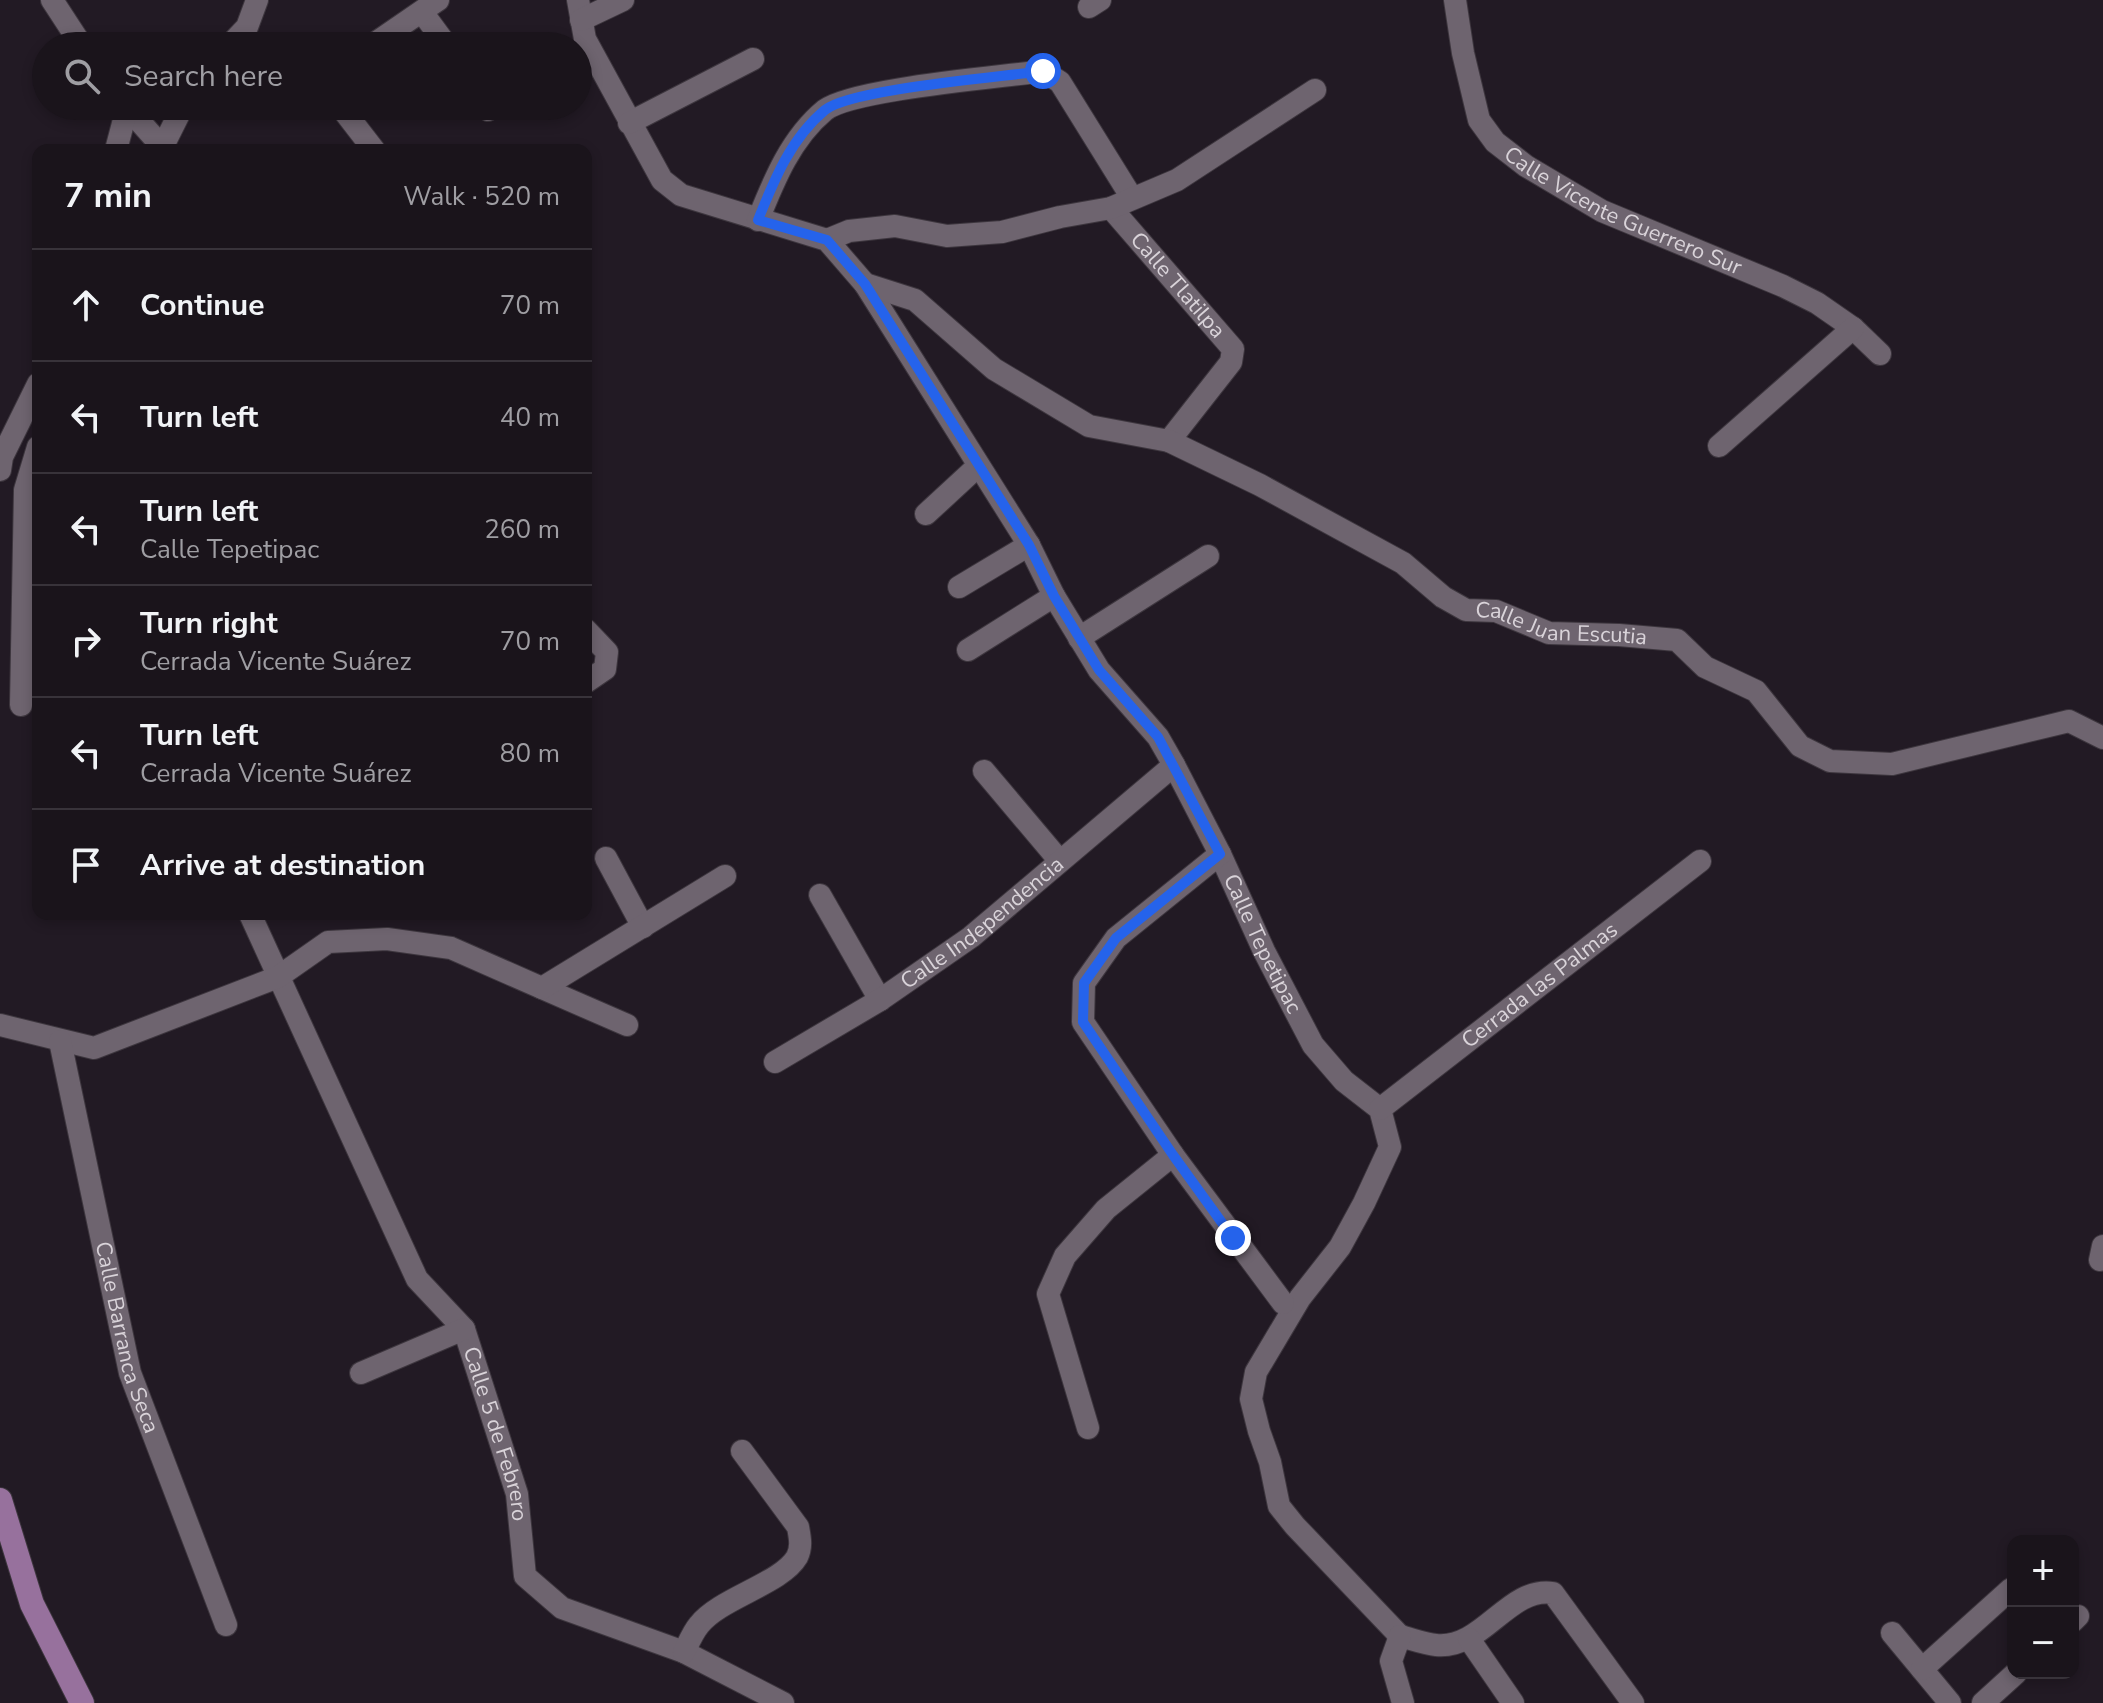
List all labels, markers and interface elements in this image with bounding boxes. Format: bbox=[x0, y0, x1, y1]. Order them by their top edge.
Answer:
search box bbox=[32, 32, 592, 120]
route start bbox=[1025, 53, 1061, 89]
icon: search bbox=[60, 54, 104, 98]
text: Search here bbox=[124, 56, 283, 97]
street label: Calle Vicente Guerrero Sur bbox=[1498, 139, 1747, 282]
text: 7 min bbox=[64, 173, 152, 219]
text: Walk · 520 m bbox=[403, 179, 560, 214]
street label: Calle Tlatilpa bbox=[1123, 226, 1232, 345]
icon: ahead bbox=[64, 283, 108, 327]
text: Continue bbox=[140, 285, 265, 326]
text: 70 m bbox=[500, 288, 560, 323]
icon: left bbox=[64, 395, 108, 439]
text: Turn left bbox=[140, 397, 258, 438]
text: 40 m bbox=[500, 400, 560, 435]
text: Turn left bbox=[140, 491, 258, 532]
icon: left bbox=[64, 507, 108, 551]
text: 260 m bbox=[484, 512, 560, 547]
text: Calle Tepetipac bbox=[140, 532, 319, 567]
street label: Calle Juan Escutia bbox=[1475, 595, 1648, 652]
text: Turn right bbox=[140, 603, 278, 644]
icon: right bbox=[64, 619, 108, 663]
text: 70 m bbox=[500, 624, 560, 659]
text: Cerrada Vicente Suárez bbox=[140, 644, 411, 679]
text: Turn left bbox=[140, 715, 258, 756]
icon: left bbox=[64, 731, 108, 775]
text: 80 m bbox=[500, 736, 560, 771]
text: Cerrada Vicente Suárez bbox=[140, 756, 411, 791]
icon: arrive bbox=[64, 843, 108, 887]
text: Arrive at destination bbox=[140, 845, 425, 886]
street label: Calle Independencia bbox=[894, 850, 1070, 996]
street label: Calle Tepetipac bbox=[1216, 869, 1309, 1019]
street label: Cerrada las Palmas bbox=[1455, 915, 1624, 1055]
route end bbox=[1215, 1220, 1251, 1256]
street label: Calle Barranca Seca bbox=[88, 1239, 167, 1438]
street label: Calle 5 de Febrero bbox=[456, 1343, 535, 1523]
map controls bbox=[2007, 1535, 2079, 1679]
button: + bbox=[2007, 1535, 2079, 1607]
button: − bbox=[2007, 1607, 2079, 1679]

